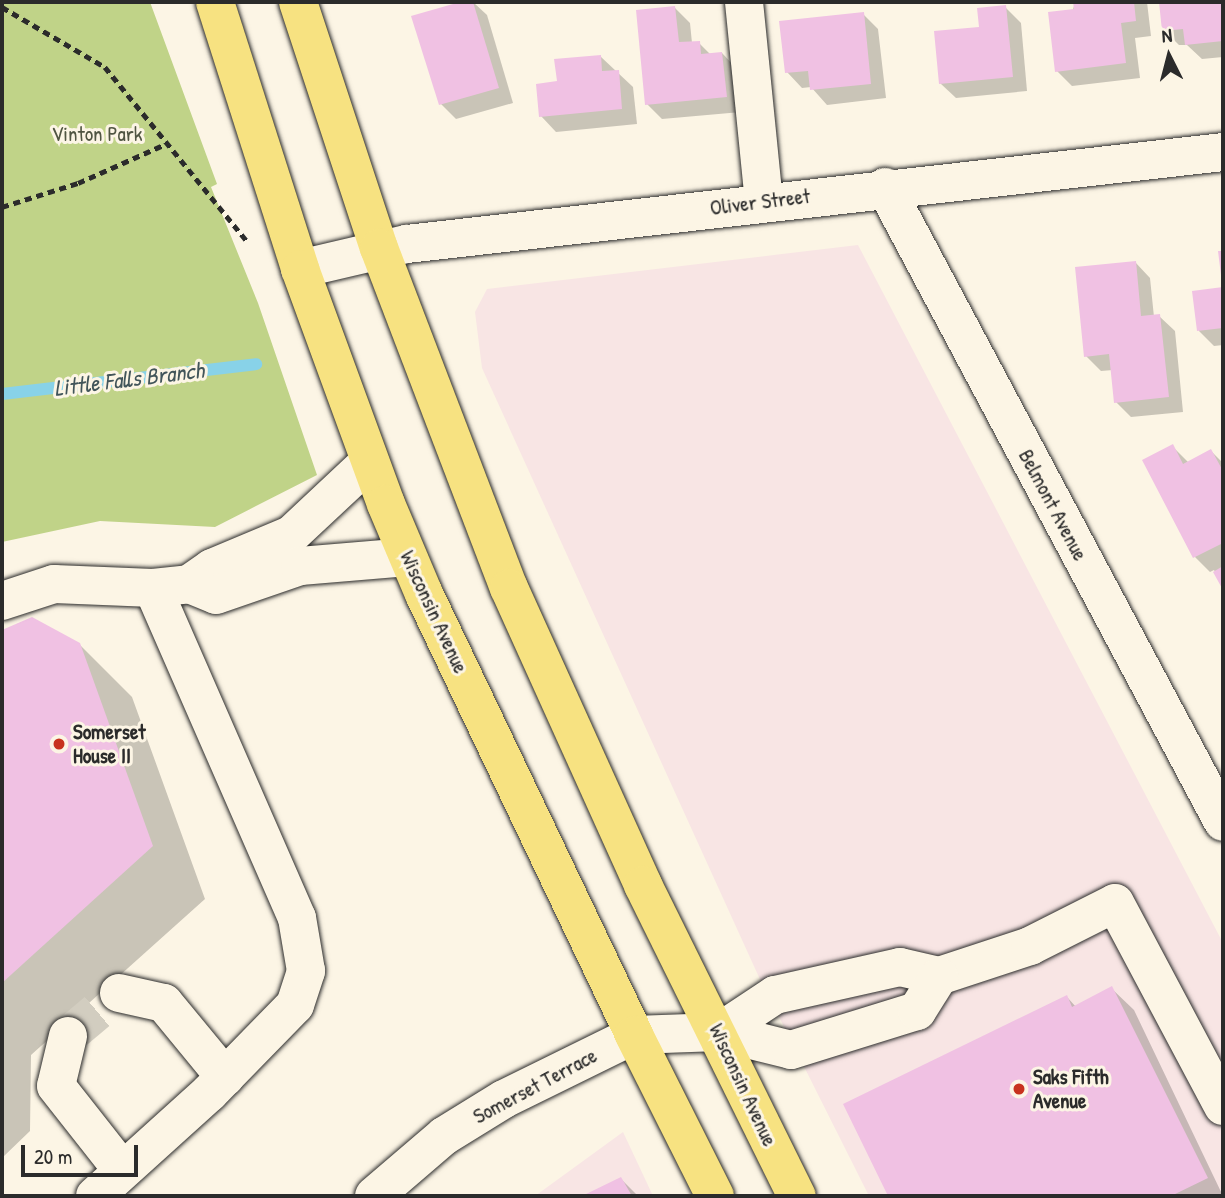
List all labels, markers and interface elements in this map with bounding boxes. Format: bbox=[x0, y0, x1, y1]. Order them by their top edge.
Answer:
north arrow bbox=[1134, 21, 1204, 91]
text: N bbox=[1160, 22, 1173, 49]
park label: Vinton Park bbox=[51, 121, 143, 147]
street label: Oliver Street bbox=[709, 183, 811, 221]
water label: Little Falls Branch bbox=[53, 356, 205, 402]
street label: Belmont Avenue bbox=[1013, 445, 1093, 565]
street label: Wisconsin Avenue bbox=[395, 547, 473, 677]
place label: Somerset House II bbox=[73, 719, 145, 769]
marker: Somerset House II bbox=[51, 736, 67, 752]
street label: Wisconsin Avenue bbox=[704, 1020, 782, 1150]
street label: Somerset Terrace bbox=[469, 1043, 601, 1129]
place label: Saks Fifth Avenue bbox=[1033, 1064, 1109, 1114]
marker: Saks Fifth Avenue bbox=[1011, 1081, 1027, 1097]
scale bar bbox=[24, 1132, 142, 1176]
text: 20 m bbox=[34, 1142, 72, 1171]

